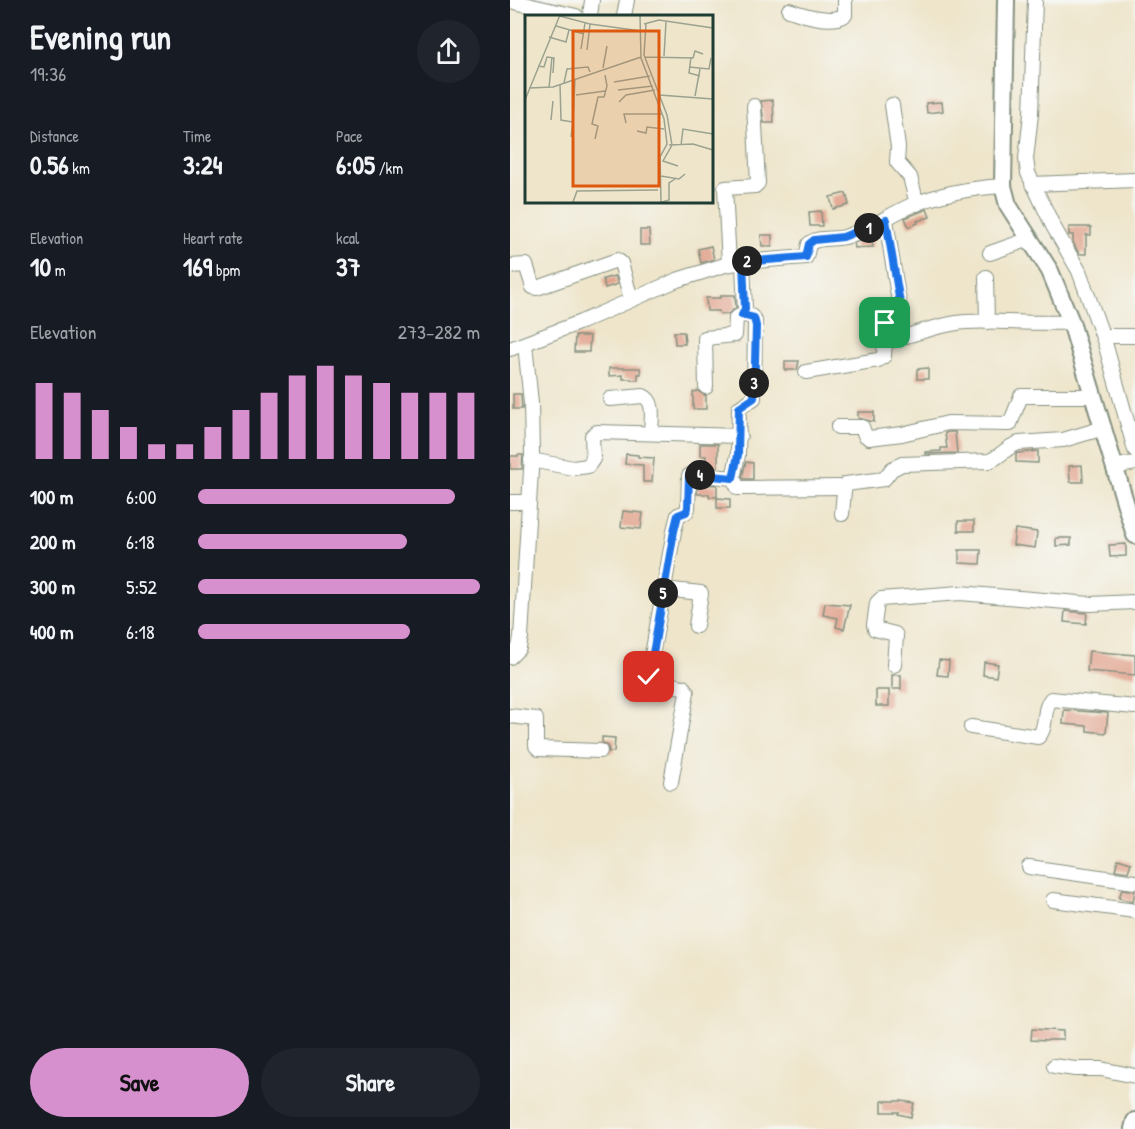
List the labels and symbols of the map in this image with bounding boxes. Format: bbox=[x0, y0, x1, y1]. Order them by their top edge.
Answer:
inset map bbox=[525, 15, 712, 202]
pin: 1 bbox=[854, 213, 884, 243]
pin: 2 bbox=[732, 246, 762, 276]
pin bbox=[859, 297, 910, 348]
pin: 3 bbox=[739, 368, 769, 398]
pin: 4 bbox=[685, 460, 715, 490]
pin: 5 bbox=[648, 578, 678, 608]
pin bbox=[623, 651, 674, 702]

